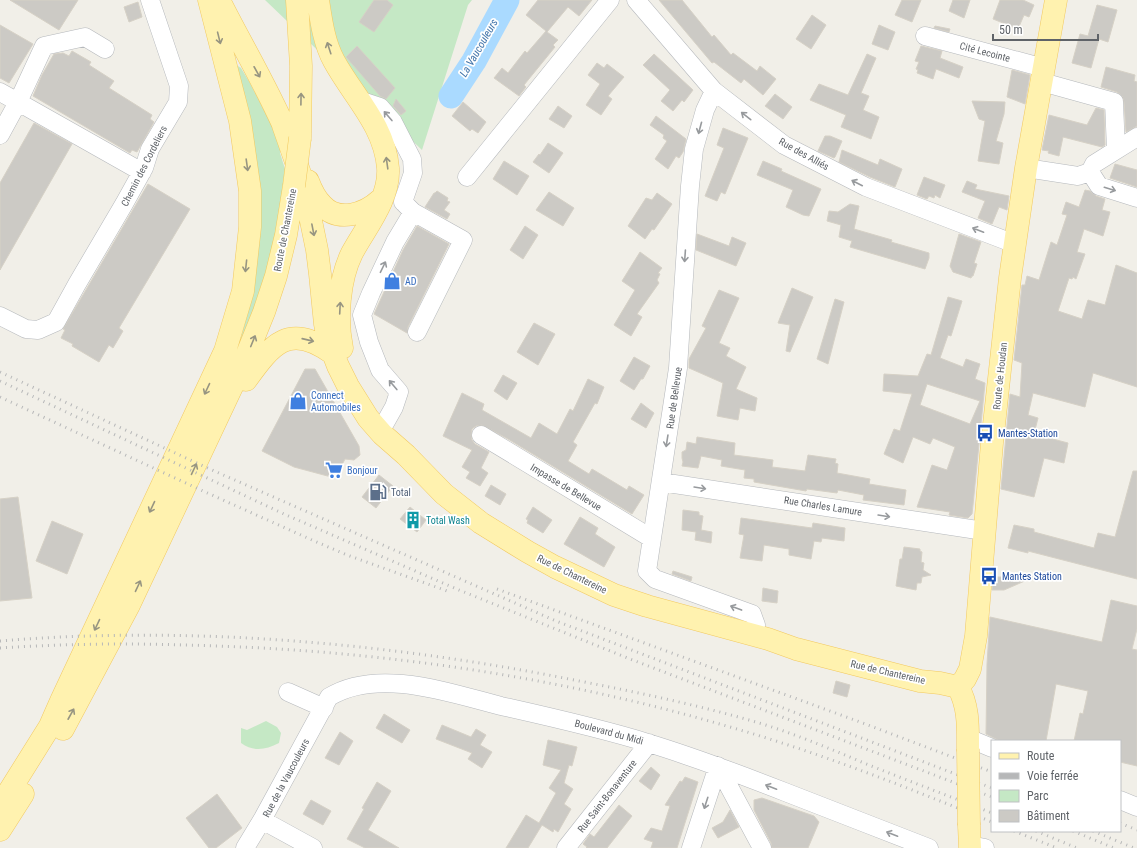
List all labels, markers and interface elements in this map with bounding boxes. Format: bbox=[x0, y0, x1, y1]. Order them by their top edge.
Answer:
scale bar bbox=[993, 16, 1098, 42]
water label: La Vaucouleurs bbox=[457, 17, 501, 79]
text: 50 m bbox=[999, 23, 1023, 37]
one-way arrow bbox=[215, 31, 223, 44]
street label: Cité Lecointe bbox=[959, 40, 1012, 64]
one-way arrow bbox=[325, 42, 332, 55]
one-way arrow bbox=[254, 65, 261, 77]
one-way arrow bbox=[297, 93, 305, 106]
one-way arrow bbox=[383, 110, 392, 121]
one-way arrow bbox=[741, 111, 752, 120]
one-way arrow bbox=[696, 121, 703, 134]
street label: Chemin des Cordeliers bbox=[119, 124, 169, 208]
street label: Rue des Alliés bbox=[777, 136, 831, 172]
one-way arrow bbox=[383, 157, 391, 170]
one-way arrow bbox=[243, 158, 251, 171]
one-way arrow bbox=[851, 178, 863, 186]
one-way arrow bbox=[1104, 186, 1117, 193]
street label: Route de Chantereine bbox=[272, 187, 298, 272]
one-way arrow bbox=[309, 223, 317, 236]
one-way arrow bbox=[973, 225, 985, 233]
one-way arrow bbox=[682, 250, 689, 263]
one-way arrow bbox=[242, 259, 249, 272]
one-way arrow bbox=[380, 262, 387, 274]
shop icon: AD bbox=[382, 271, 402, 291]
place label: AD bbox=[405, 276, 417, 287]
one-way arrow bbox=[337, 302, 344, 315]
one-way arrow bbox=[249, 335, 257, 347]
one-way arrow bbox=[301, 337, 314, 344]
street label: Route de Houdan bbox=[991, 342, 1009, 410]
street label: Rue de Bellevue bbox=[664, 366, 684, 430]
one-way arrow bbox=[389, 380, 398, 390]
one-way arrow bbox=[203, 383, 210, 395]
place label: Connect Automobiles bbox=[311, 390, 361, 413]
shop icon: Connect Automobiles bbox=[288, 391, 308, 411]
bus stop icon: Mantes-Station bbox=[975, 423, 995, 443]
place label: Mantes-Station bbox=[998, 428, 1058, 439]
one-way arrow bbox=[663, 435, 671, 448]
supermarket icon: Bonjour bbox=[324, 460, 344, 480]
street label: Impasse de Bellevue bbox=[528, 461, 604, 513]
one-way arrow bbox=[191, 463, 198, 475]
place label: Bonjour bbox=[347, 465, 377, 476]
fuel station icon: Total bbox=[368, 482, 388, 502]
one-way arrow bbox=[693, 484, 706, 492]
place label: Total bbox=[391, 487, 411, 498]
street label: Rue Charles Lamure bbox=[783, 494, 863, 518]
one-way arrow bbox=[148, 501, 155, 513]
building icon: Total Wash bbox=[403, 510, 423, 530]
one-way arrow bbox=[877, 512, 890, 520]
place label: Total Wash bbox=[426, 515, 470, 526]
street label: Rue de Chantereine bbox=[535, 552, 609, 596]
bus stop icon: Mantes Station bbox=[979, 566, 999, 586]
place label: Mantes Station bbox=[1002, 571, 1062, 582]
one-way arrow bbox=[135, 581, 143, 593]
one-way arrow bbox=[730, 604, 742, 612]
one-way arrow bbox=[93, 618, 100, 630]
street label: Rue de Chantereine bbox=[850, 658, 927, 686]
one-way arrow bbox=[68, 708, 76, 720]
street label: Boulevard du Midi bbox=[573, 718, 645, 746]
street label: Rue de la Vaucouleurs bbox=[261, 736, 312, 819]
legend bbox=[991, 740, 1121, 832]
text: Route bbox=[1027, 749, 1055, 763]
street label: Rue Saint-Bonaventure bbox=[575, 757, 639, 834]
text: Voie ferrée bbox=[1027, 769, 1079, 783]
one-way arrow bbox=[766, 782, 778, 790]
text: Parc bbox=[1027, 789, 1049, 803]
one-way arrow bbox=[701, 797, 709, 809]
text: Bâtiment bbox=[1027, 809, 1070, 823]
one-way arrow bbox=[887, 829, 899, 837]

